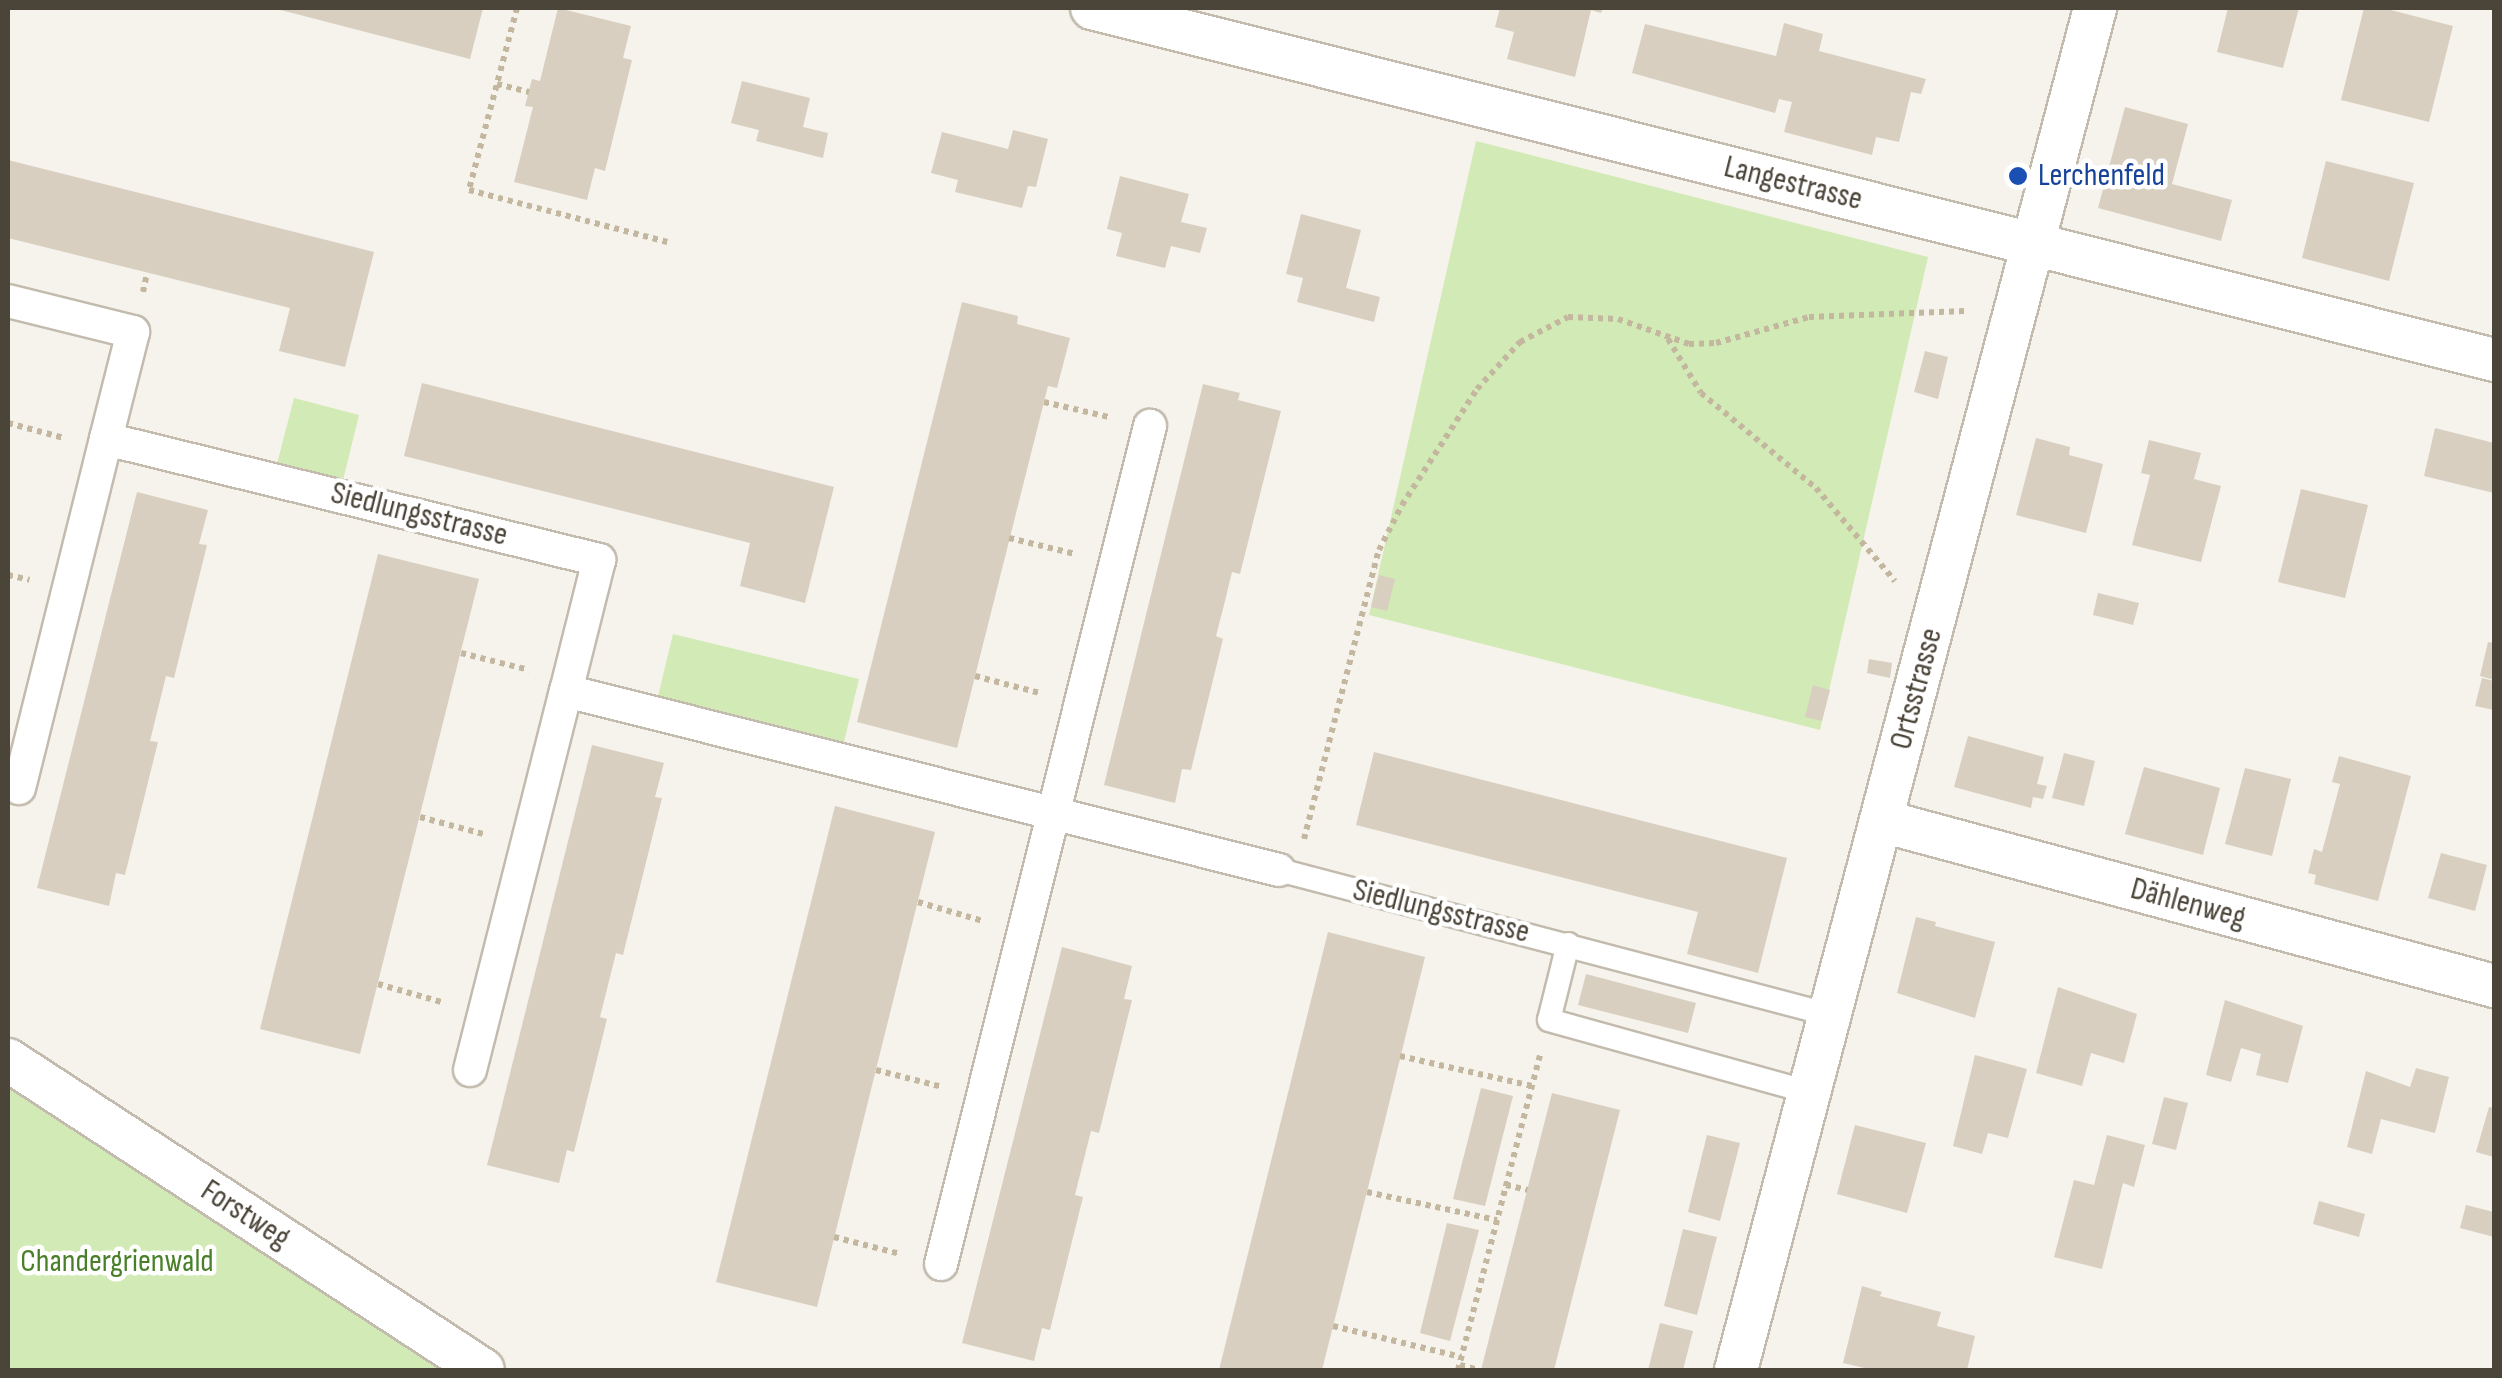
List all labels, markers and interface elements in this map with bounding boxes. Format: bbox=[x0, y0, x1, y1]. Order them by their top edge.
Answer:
street label: Langestrasse bbox=[1720, 148, 1866, 220]
place label: Lerchenfeld bbox=[2038, 157, 2165, 195]
marker: Lerchenfeld bbox=[2007, 165, 2029, 187]
street label: Siedlungsstrasse bbox=[327, 475, 511, 555]
street label: Ortsstrasse bbox=[1882, 624, 1952, 754]
street label: Dählenweg bbox=[2126, 870, 2250, 938]
street label: Siedlungsstrasse bbox=[1349, 872, 1533, 952]
street label: Forstweg bbox=[193, 1172, 297, 1258]
park label: Chandergrienwald bbox=[20, 1243, 214, 1281]

